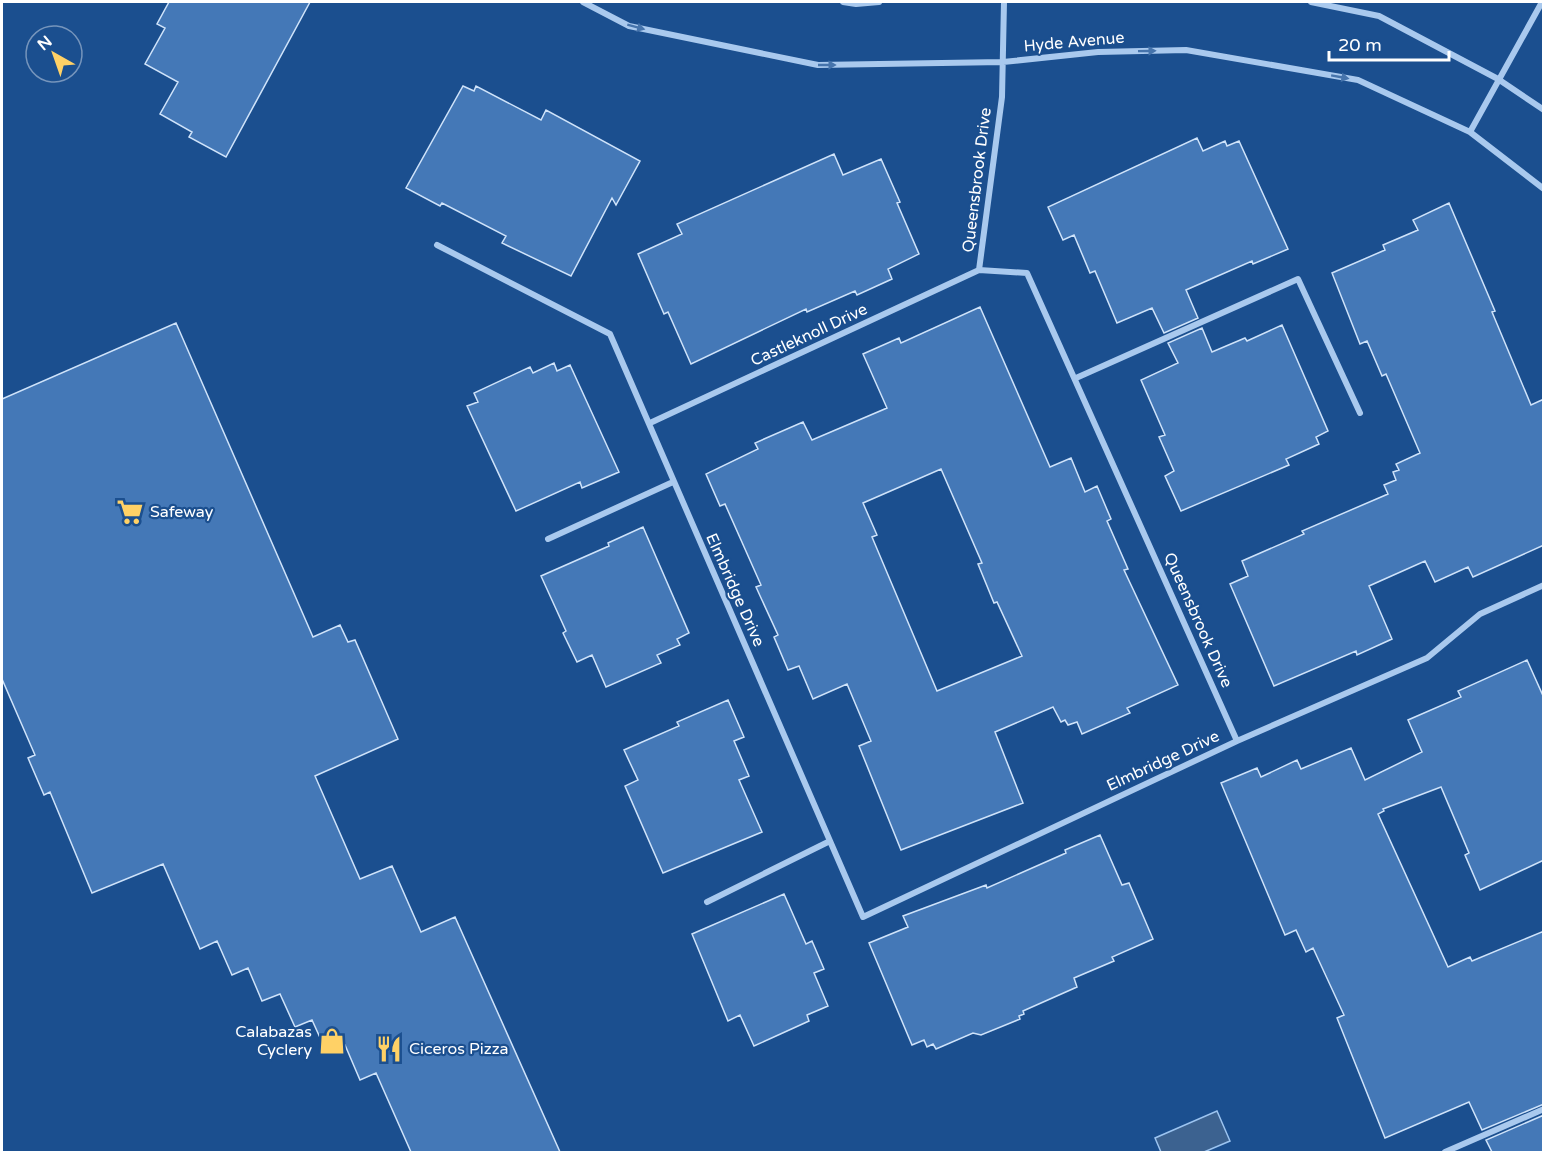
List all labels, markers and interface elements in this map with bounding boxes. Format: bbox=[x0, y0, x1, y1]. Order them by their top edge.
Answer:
one-way arrow bbox=[627, 23, 645, 32]
north arrow bbox=[24, 24, 84, 84]
scale bar bbox=[1329, 24, 1449, 62]
street label: Hyde Avenue bbox=[1023, 28, 1125, 56]
text: N bbox=[34, 31, 56, 55]
text: 20 m bbox=[1338, 34, 1382, 56]
one-way arrow bbox=[1138, 46, 1157, 56]
one-way arrow bbox=[817, 60, 836, 70]
one-way arrow bbox=[1330, 73, 1349, 82]
street label: Queensbrook Drive bbox=[958, 106, 996, 254]
street label: Castleknoll Drive bbox=[747, 299, 871, 371]
supermarket icon: Safeway bbox=[115, 497, 145, 527]
place label: Safeway bbox=[150, 502, 214, 522]
street label: Elmbridge Drive bbox=[701, 530, 769, 650]
street label: Queensbrook Drive bbox=[1159, 549, 1237, 691]
street label: Elmbridge Drive bbox=[1104, 726, 1222, 796]
place label: Calabazas Cyclery bbox=[235, 1022, 312, 1060]
shop icon: Calabazas Cyclery bbox=[317, 1026, 347, 1056]
restaurant icon: Ciceros Pizza bbox=[374, 1034, 404, 1064]
place label: Ciceros Pizza bbox=[409, 1039, 509, 1059]

